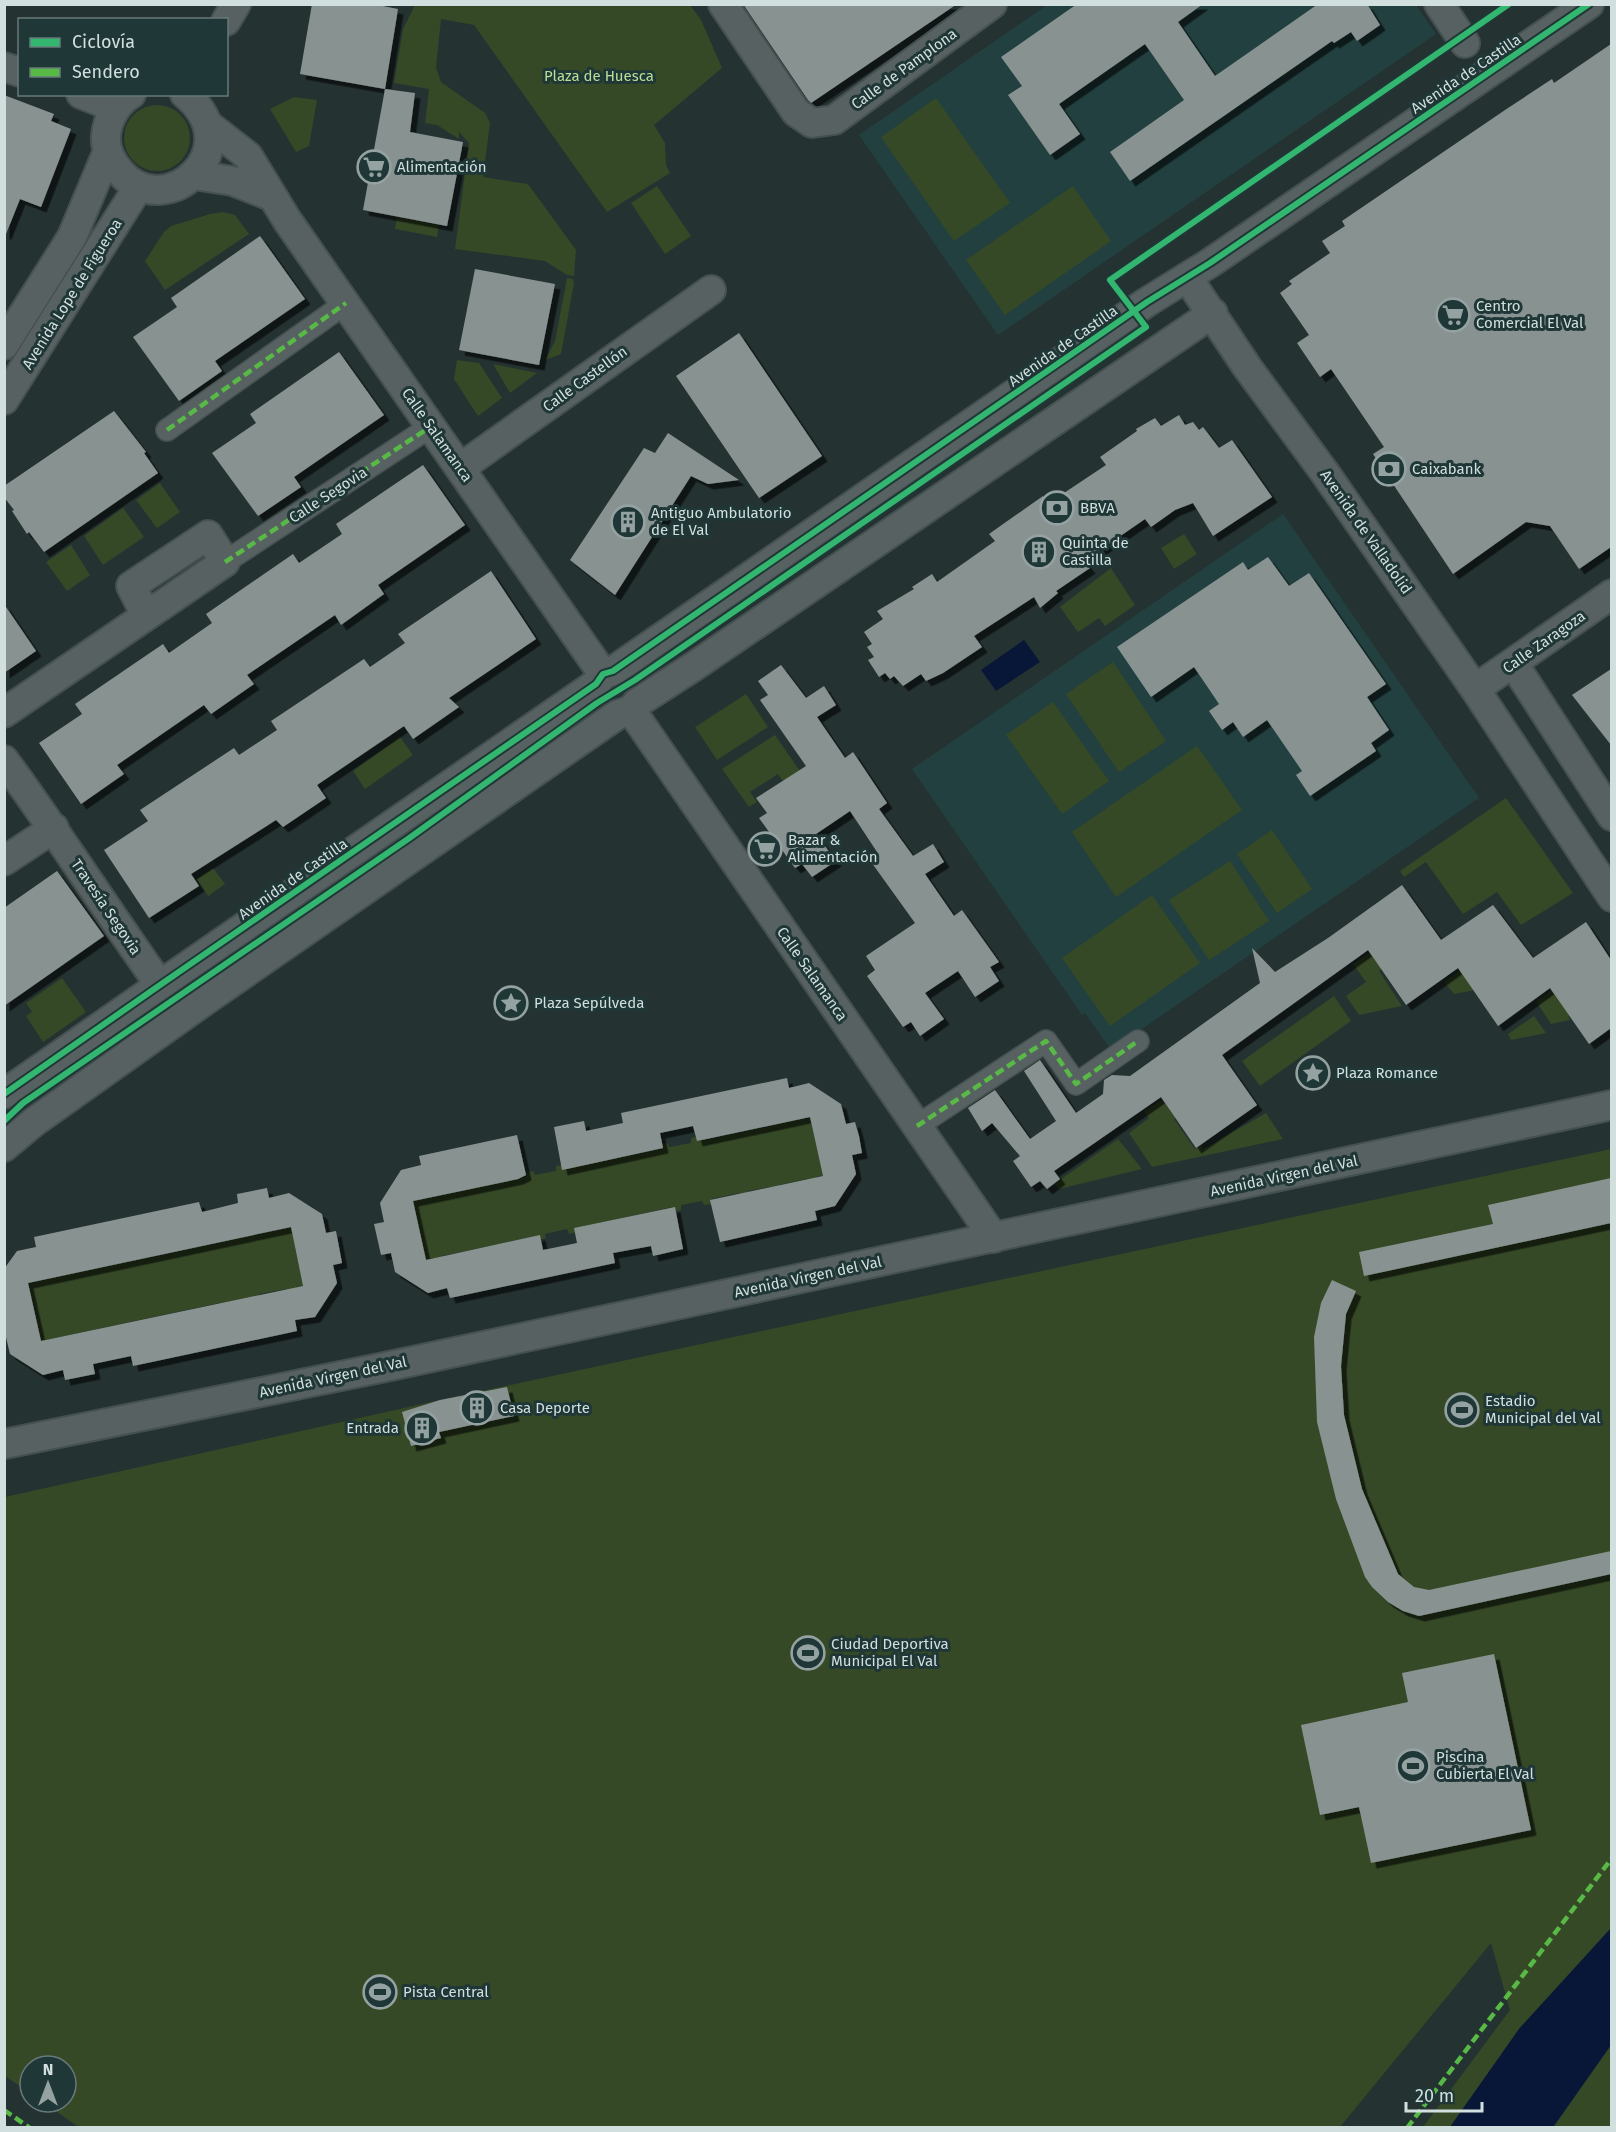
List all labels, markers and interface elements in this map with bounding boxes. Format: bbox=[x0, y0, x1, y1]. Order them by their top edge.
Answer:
legend bbox=[18, 18, 228, 96]
street label: Calle de Pamplona bbox=[848, 25, 960, 113]
street label: Avenida de Castilla bbox=[1407, 30, 1525, 118]
text: Ciclovía bbox=[72, 31, 135, 53]
text: Sendero bbox=[72, 61, 140, 83]
park label: Plaza de Huesca bbox=[544, 67, 654, 85]
supermarket icon: Alimentación bbox=[356, 149, 392, 185]
place label: Alimentación bbox=[397, 158, 486, 176]
street label: Avenida Lope de Figueroa bbox=[18, 215, 126, 373]
supermarket icon: Centro Comercial El Val bbox=[1435, 297, 1471, 333]
place label: Centro Comercial El Val bbox=[1476, 297, 1584, 332]
street label: Avenida de Castilla bbox=[1005, 302, 1121, 390]
street label: Calle Castellón bbox=[539, 342, 631, 416]
street label: Calle Salamanca bbox=[398, 384, 476, 486]
bank icon: Caixabank bbox=[1371, 451, 1407, 487]
place label: Caixabank bbox=[1412, 460, 1482, 478]
street label: Calle Segovia bbox=[286, 463, 370, 527]
street label: Avenida de Valladolid bbox=[1316, 467, 1416, 597]
bank icon: BBVA bbox=[1039, 490, 1075, 526]
place label: BBVA bbox=[1080, 499, 1115, 517]
building icon: Antiguo Ambulatorio de El Val bbox=[610, 504, 646, 540]
place label: Antiguo Ambulatorio de El Val bbox=[651, 504, 791, 539]
building icon: Quinta de Castilla bbox=[1021, 534, 1057, 570]
place label: Quinta de Castilla bbox=[1062, 534, 1129, 569]
street label: Calle Zaragoza bbox=[1499, 607, 1589, 677]
supermarket icon: Bazar & Alimentación bbox=[747, 831, 783, 867]
place label: Bazar & Alimentación bbox=[788, 831, 877, 866]
street label: Avenida de Castilla bbox=[235, 835, 351, 923]
street label: Travesía Segovia bbox=[67, 856, 145, 958]
street label: Calle Salamanca bbox=[773, 923, 851, 1025]
place icon: Plaza Sepúlveda bbox=[493, 985, 529, 1021]
place label: Plaza Sepúlveda bbox=[534, 994, 644, 1012]
place icon: Plaza Romance bbox=[1295, 1055, 1331, 1091]
place label: Plaza Romance bbox=[1336, 1064, 1438, 1082]
street label: Avenida Virgen del Val bbox=[1209, 1151, 1360, 1200]
street label: Avenida Virgen del Val bbox=[733, 1252, 884, 1301]
street label: Avenida Virgen del Val bbox=[258, 1352, 409, 1401]
building icon: Casa Deporte bbox=[459, 1390, 495, 1426]
sports icon: Estadio Municipal del Val bbox=[1444, 1392, 1480, 1428]
place label: Estadio Municipal del Val bbox=[1485, 1392, 1601, 1427]
place label: Casa Deporte bbox=[500, 1399, 590, 1417]
building icon: Entrada bbox=[404, 1410, 440, 1446]
place label: Entrada bbox=[346, 1419, 399, 1437]
sports icon: Ciudad Deportiva Municipal El Val bbox=[790, 1635, 826, 1671]
place label: Ciudad Deportiva Municipal El Val bbox=[831, 1635, 949, 1670]
sports icon: Piscina Cubierta El Val bbox=[1395, 1748, 1431, 1784]
place label: Piscina Cubierta El Val bbox=[1436, 1748, 1534, 1783]
sports icon: Pista Central bbox=[362, 1974, 398, 2010]
place label: Pista Central bbox=[403, 1983, 489, 2001]
north arrow bbox=[18, 2054, 78, 2114]
text: N bbox=[43, 2060, 53, 2079]
scale bar bbox=[1406, 2075, 1482, 2113]
text: 20 m bbox=[1415, 2085, 1454, 2107]

